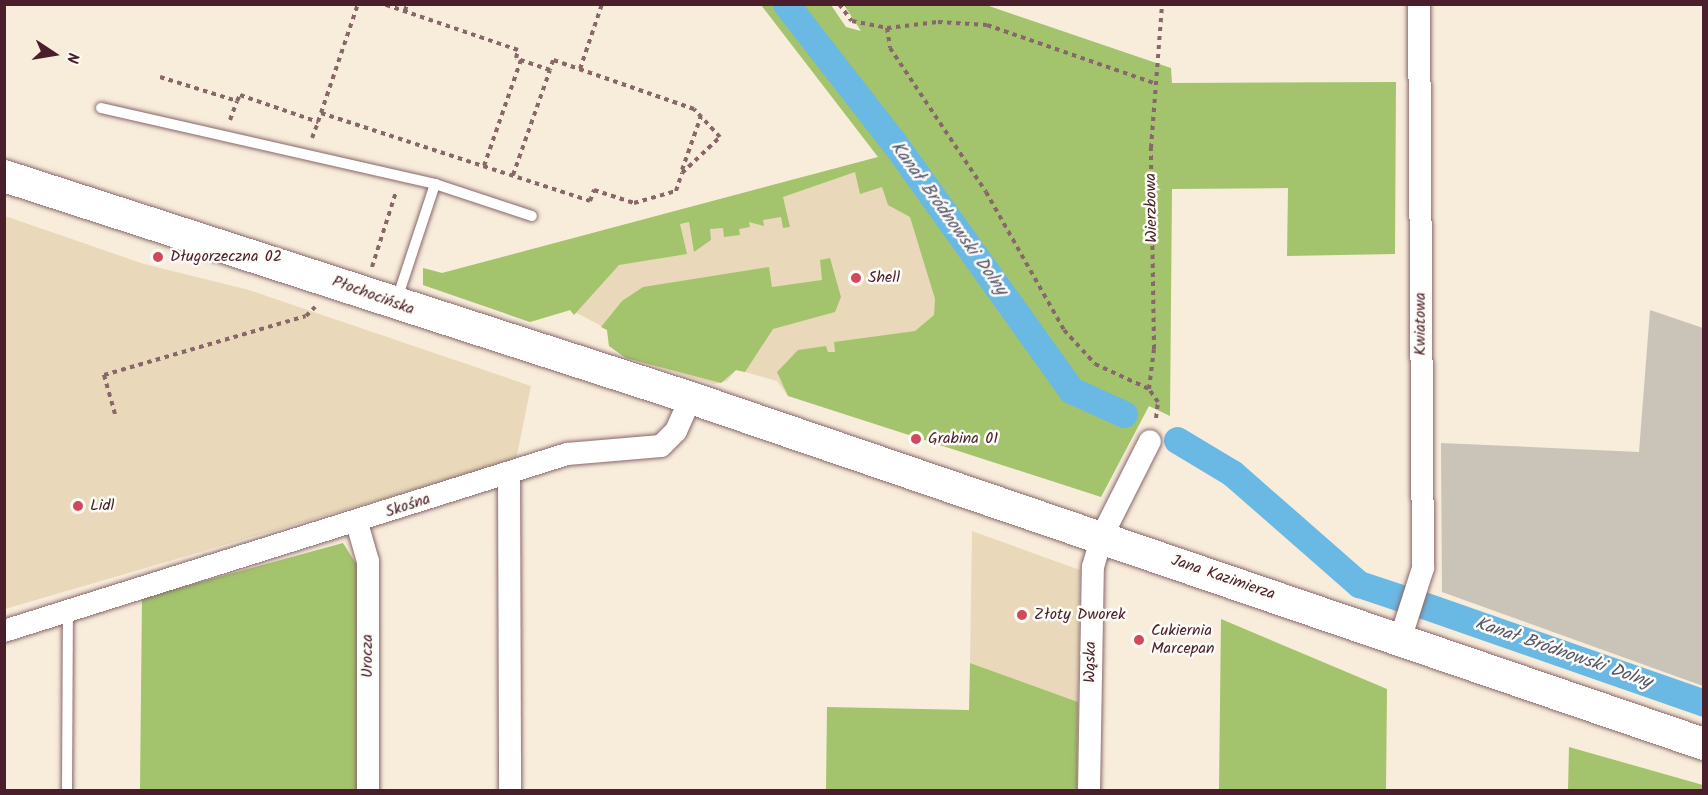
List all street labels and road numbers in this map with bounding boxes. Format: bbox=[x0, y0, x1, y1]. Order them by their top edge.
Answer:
street label: Wierzbowa bbox=[1142, 173, 1162, 243]
street label: Płochocińska bbox=[329, 272, 417, 320]
street label: Kwiatowa bbox=[1411, 292, 1431, 356]
street label: Skośna bbox=[383, 490, 433, 522]
street label: Jana Kazimierza bbox=[1168, 551, 1278, 605]
street label: Urocza bbox=[358, 634, 378, 678]
street label: Wąska bbox=[1081, 641, 1101, 683]

